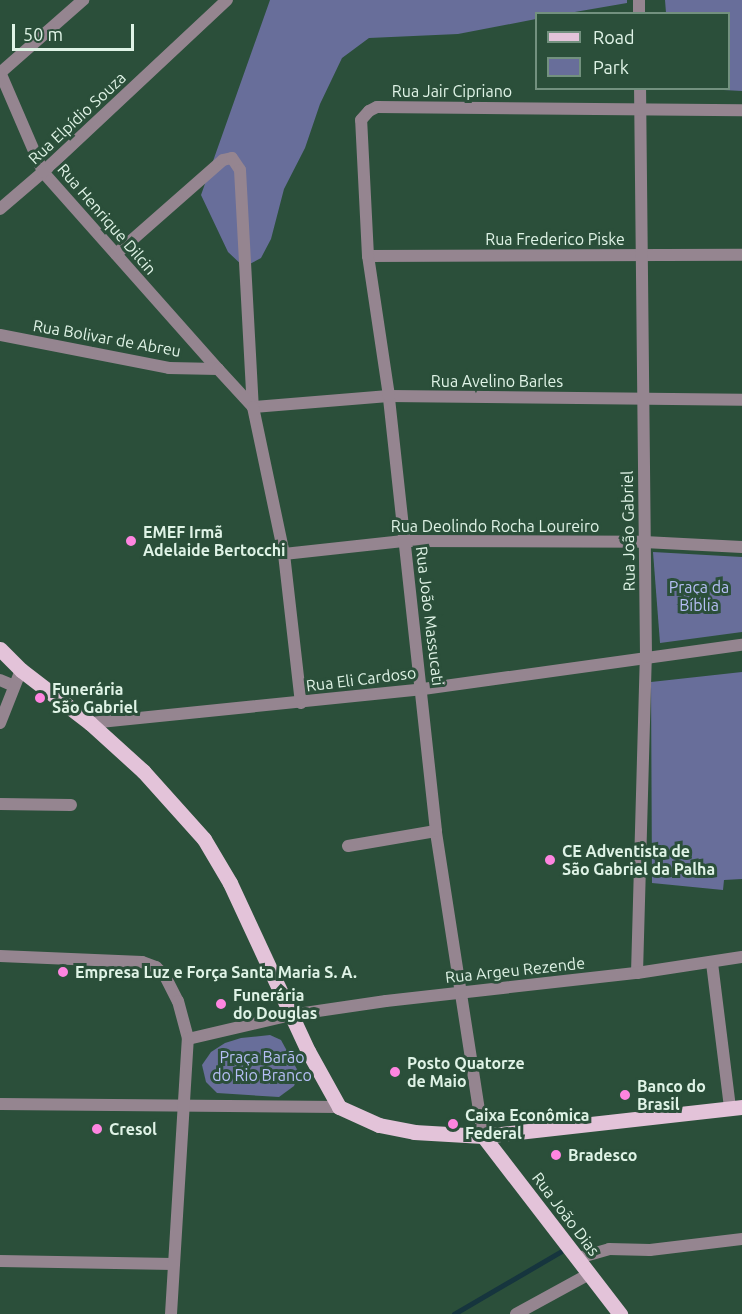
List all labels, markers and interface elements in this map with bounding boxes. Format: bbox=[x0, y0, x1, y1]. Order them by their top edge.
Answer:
scale bar bbox=[15, 12, 136, 50]
legend bbox=[535, 12, 730, 90]
text: 50 m bbox=[23, 24, 63, 44]
text: Road bbox=[593, 27, 635, 47]
text: Park bbox=[593, 57, 629, 77]
street label: Rua Elpídio Souza bbox=[24, 68, 130, 168]
street label: Rua Jair Cipriano bbox=[392, 81, 512, 101]
street label: Rua Henrique Dilcin bbox=[54, 160, 160, 278]
street label: Rua Frederico Piske bbox=[485, 229, 625, 249]
street label: Rua Bolivar de Abreu bbox=[32, 316, 182, 360]
street label: Rua Avelino Barles bbox=[431, 371, 563, 391]
street label: Rua João Gabriel bbox=[617, 471, 639, 591]
street label: Rua Deolindo Rocha Loureiro bbox=[391, 516, 599, 536]
place label: EMEF Irmã Adelaide Bertocchi bbox=[143, 522, 286, 560]
marker: EMEF Irmã Adelaide Bertocchi bbox=[124, 534, 138, 548]
street label: Rua João Massucati bbox=[412, 545, 448, 687]
park label: Praça da Bíblia bbox=[669, 577, 729, 615]
street label: Rua Eli Cardoso bbox=[305, 663, 417, 695]
place label: Funerária São Gabriel bbox=[52, 679, 138, 717]
marker: Funerária São Gabriel bbox=[33, 691, 47, 705]
place label: CE Adventista de São Gabriel da Palha bbox=[562, 841, 715, 879]
marker: CE Adventista de São Gabriel da Palha bbox=[543, 853, 557, 867]
street label: Rua Argeu Rezende bbox=[444, 953, 586, 987]
place label: Empresa Luz e Força Santa Maria S. A. bbox=[75, 962, 357, 982]
marker: Empresa Luz e Força Santa Maria S. A. bbox=[56, 965, 70, 979]
place label: Funerária do Douglas bbox=[233, 985, 317, 1023]
marker: Funerária do Douglas bbox=[214, 997, 228, 1011]
park label: Praça Barão do Rio Branco bbox=[212, 1047, 312, 1085]
place label: Posto Quatorze de Maio bbox=[407, 1053, 525, 1091]
marker: Posto Quatorze de Maio bbox=[388, 1065, 402, 1079]
place label: Banco do Brasil bbox=[637, 1076, 706, 1114]
marker: Banco do Brasil bbox=[618, 1088, 632, 1102]
place label: Caixa Econômica Federal bbox=[465, 1105, 589, 1143]
marker: Caixa Econômica Federal bbox=[446, 1117, 460, 1131]
place label: Cresol bbox=[109, 1119, 157, 1139]
marker: Cresol bbox=[90, 1122, 104, 1136]
place label: Bradesco bbox=[568, 1145, 637, 1165]
marker: Bradesco bbox=[549, 1148, 563, 1162]
street label: Rua João Dias bbox=[528, 1168, 604, 1260]

